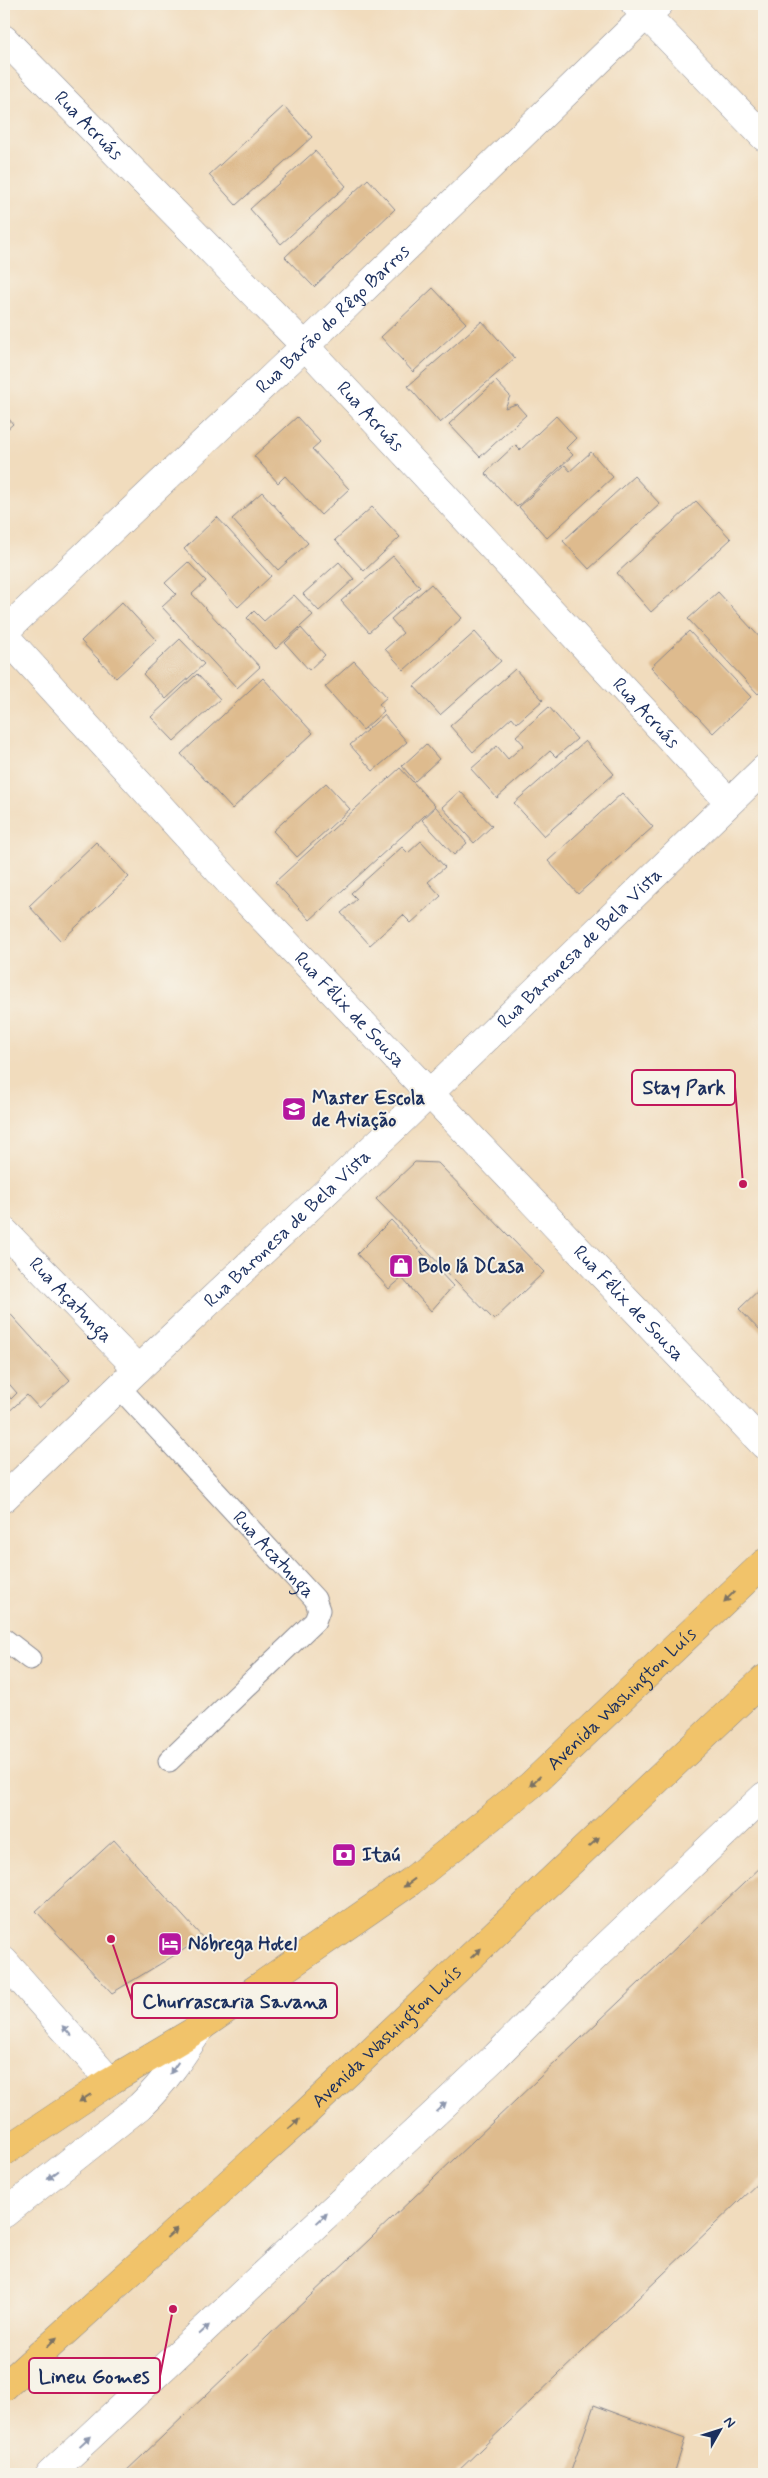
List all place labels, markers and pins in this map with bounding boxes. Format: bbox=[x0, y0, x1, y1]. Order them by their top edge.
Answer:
callout: Stay Park bbox=[632, 1070, 735, 1105]
place label: Master Escola de Aviação bbox=[312, 1086, 426, 1133]
school or university icon: Master Escola de Aviação bbox=[281, 1096, 307, 1122]
shop icon: Bolo lá DCasa bbox=[388, 1253, 414, 1279]
place label: Bolo lá DCasa bbox=[418, 1254, 524, 1279]
bank icon: Itaú bbox=[331, 1842, 357, 1868]
place label: Itaú bbox=[362, 1843, 401, 1868]
hotel icon: Nóbrega Hotel bbox=[157, 1931, 183, 1957]
place label: Nóbrega Hotel bbox=[188, 1932, 297, 1960]
callout: Churrascaria Savana bbox=[132, 1983, 337, 2018]
callout: Lineu Gomes bbox=[29, 2358, 160, 2393]

